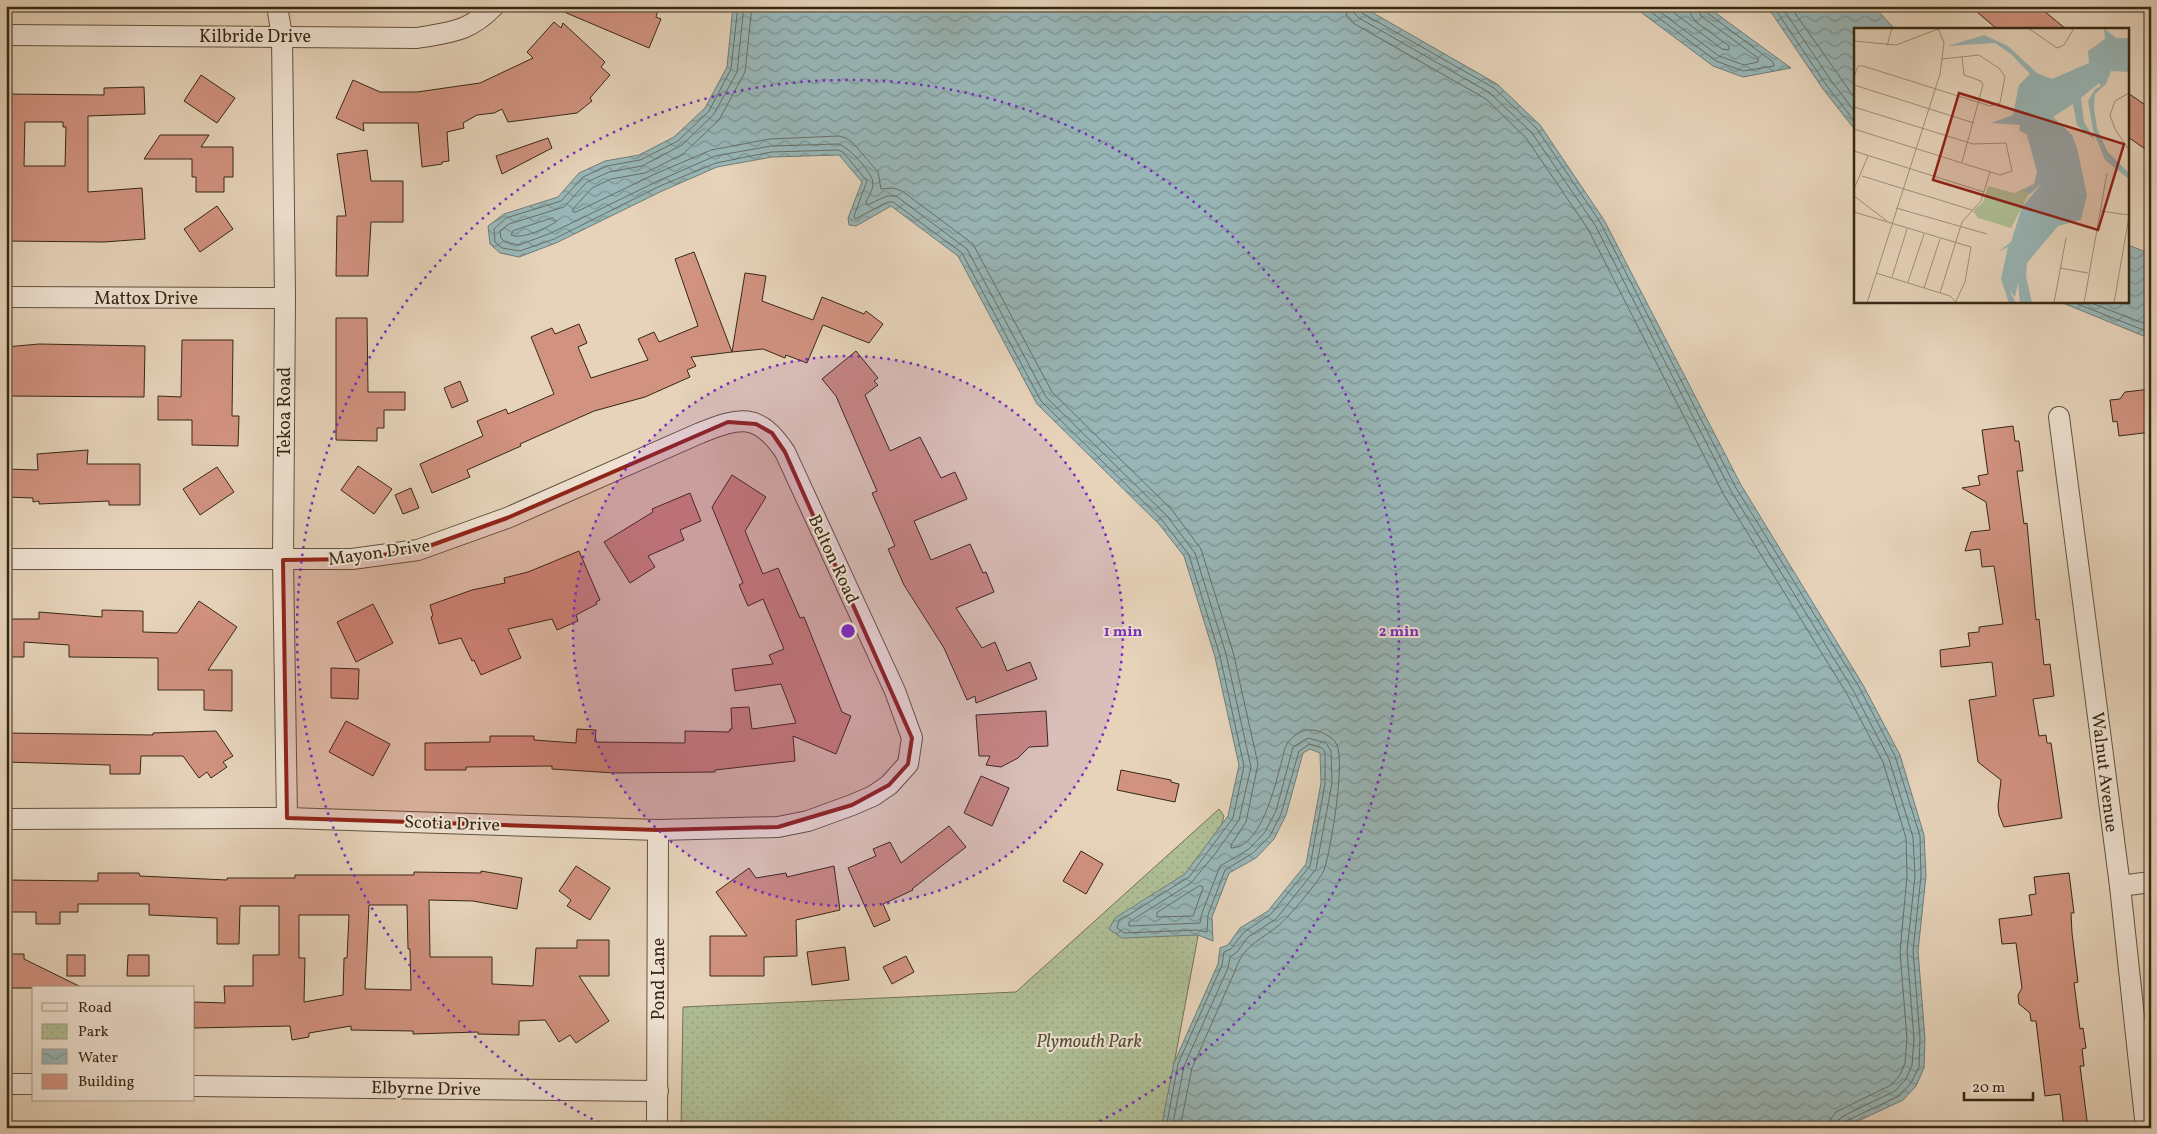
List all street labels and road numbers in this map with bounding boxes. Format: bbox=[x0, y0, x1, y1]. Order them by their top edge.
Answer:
street label: Kilbride Drive bbox=[199, 25, 311, 50]
street label: Mattox Drive bbox=[94, 287, 198, 312]
street label: Tekoa Road bbox=[273, 367, 298, 457]
street label: Belton Road bbox=[801, 511, 864, 608]
street label: Mayon Drive bbox=[327, 534, 432, 573]
street label: Walnut Avenue bbox=[2084, 711, 2123, 834]
street label: Scotia Drive bbox=[404, 810, 500, 839]
street label: Pond Lane bbox=[647, 938, 672, 1020]
street label: Elbyrne Drive bbox=[371, 1076, 481, 1103]

